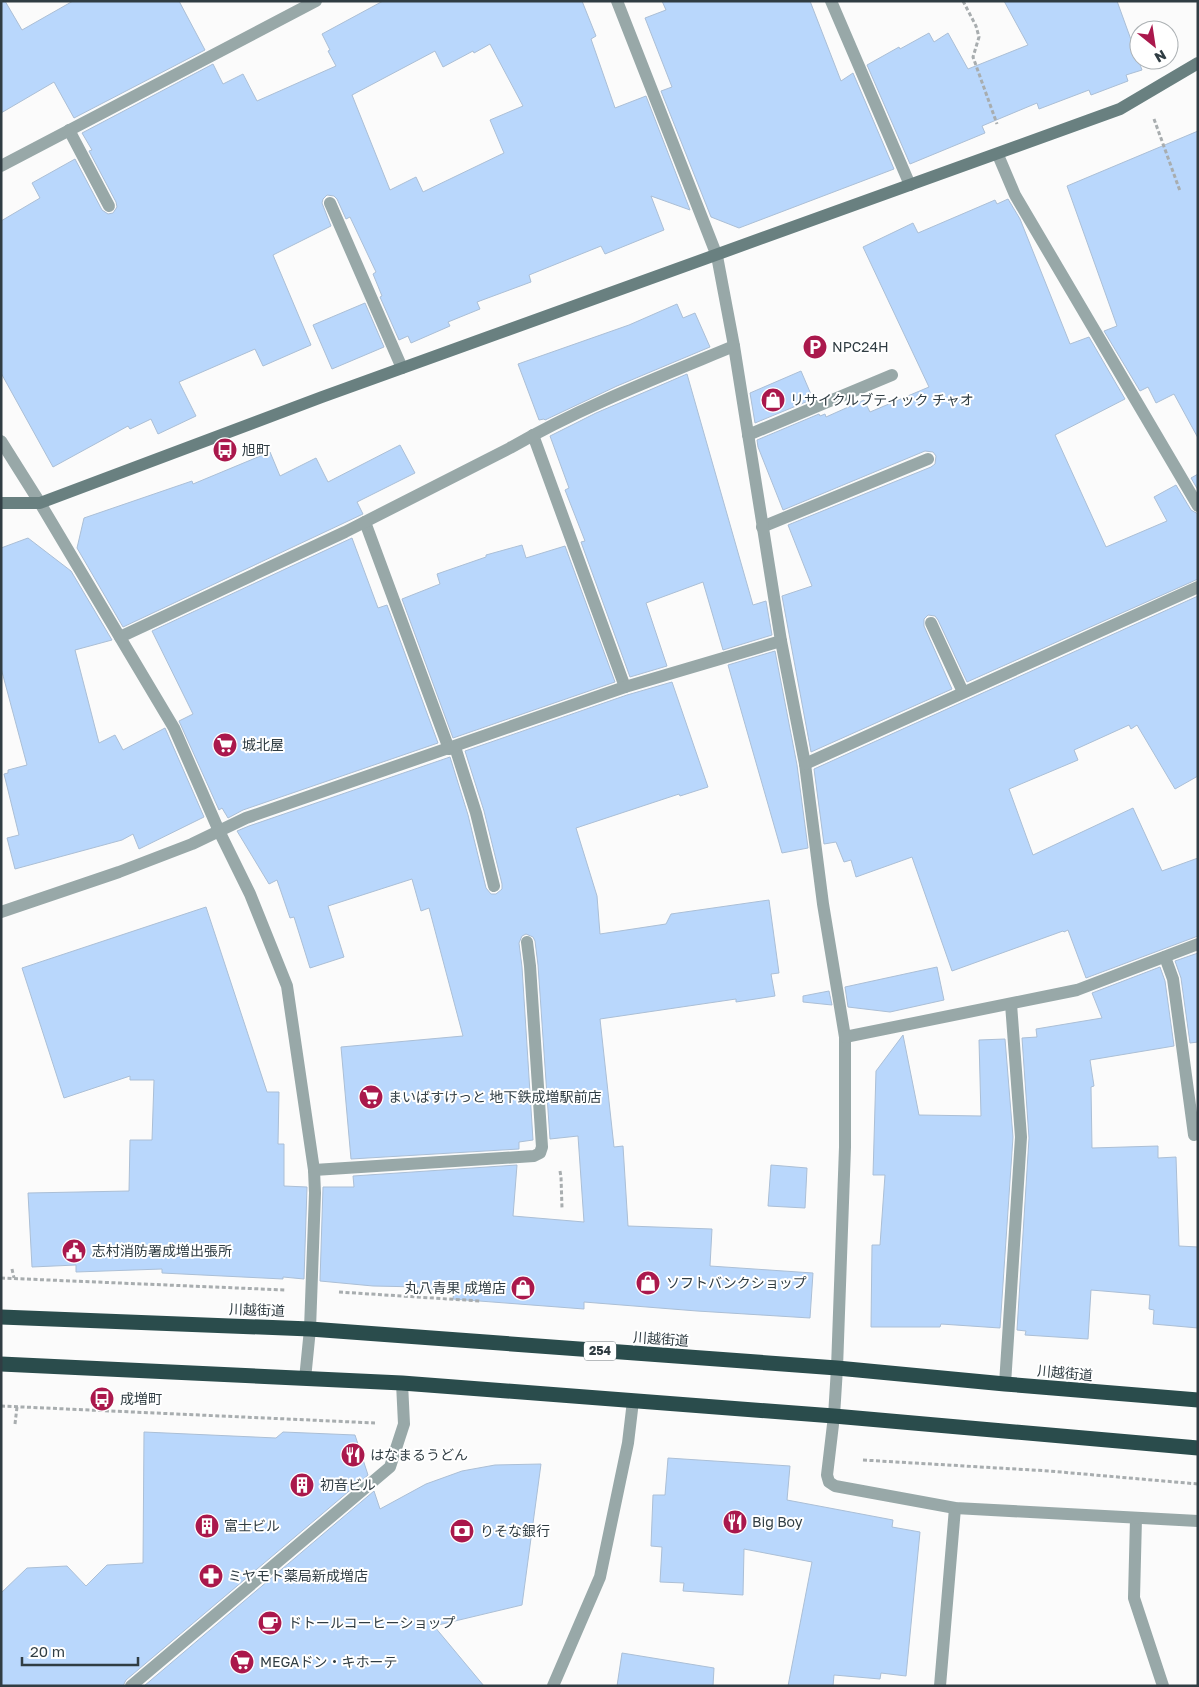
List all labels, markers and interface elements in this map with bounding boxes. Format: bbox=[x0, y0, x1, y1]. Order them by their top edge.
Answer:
north arrow bbox=[1129, 20, 1179, 70]
text: N bbox=[1152, 47, 1170, 67]
parking icon: NPC24H bbox=[802, 334, 828, 360]
place label: NPC24H bbox=[832, 338, 889, 355]
shop icon: リサイクルブティック チャオ bbox=[760, 387, 786, 413]
place label: リサイクルブティック チャオ bbox=[790, 391, 974, 408]
bus stop icon: 旭町 bbox=[212, 437, 238, 463]
place label: 旭町 bbox=[242, 441, 270, 458]
supermarket icon: 城北屋 bbox=[212, 732, 238, 758]
place label: 城北屋 bbox=[242, 736, 284, 753]
supermarket icon: まいばすけっと 地下鉄成増駅前店 bbox=[358, 1084, 384, 1110]
place label: まいばすけっと 地下鉄成増駅前店 bbox=[388, 1088, 602, 1105]
public building icon: 志村消防署成増出張所 bbox=[61, 1238, 87, 1264]
place label: 志村消防署成増出張所 bbox=[92, 1242, 232, 1259]
shop icon: ソフトバンクショップ bbox=[635, 1270, 661, 1296]
place label: ソフトバンクショップ bbox=[666, 1274, 807, 1291]
shop icon: 丸八青果 成増店 bbox=[510, 1275, 536, 1301]
place label: 丸八青果 成増店 bbox=[405, 1279, 506, 1296]
street label: 川越街道 bbox=[229, 1300, 285, 1319]
street label: 川越街道 bbox=[633, 1328, 690, 1349]
road number: 254 bbox=[584, 1342, 616, 1360]
street label: 川越街道 bbox=[1036, 1362, 1094, 1383]
bus stop icon: 成増町 bbox=[89, 1386, 115, 1412]
place label: 成増町 bbox=[120, 1390, 162, 1407]
restaurant icon: はなまるうどん bbox=[340, 1442, 366, 1468]
place label: はなまるうどん bbox=[370, 1446, 468, 1463]
building icon: 初音ビル bbox=[289, 1472, 315, 1498]
place label: 初音ビル bbox=[320, 1476, 376, 1493]
restaurant icon: Big Boy bbox=[722, 1509, 748, 1535]
building icon: 富士ビル bbox=[194, 1513, 220, 1539]
place label: Big Boy bbox=[752, 1513, 803, 1530]
place label: 富士ビル bbox=[224, 1517, 280, 1534]
bank icon: りそな銀行 bbox=[449, 1518, 475, 1544]
place label: りそな銀行 bbox=[480, 1522, 550, 1539]
pharmacy icon: ミヤモト薬局新成増店 bbox=[198, 1563, 224, 1589]
place label: ミヤモト薬局新成増店 bbox=[228, 1567, 368, 1584]
cafe icon: ドトールコーヒーショップ bbox=[257, 1610, 283, 1636]
place label: ドトールコーヒーショップ bbox=[288, 1614, 455, 1631]
scale bar bbox=[22, 1634, 139, 1666]
text: 20 m bbox=[30, 1642, 65, 1660]
supermarket icon: MEGAドン・キホーテ bbox=[229, 1649, 255, 1675]
place label: MEGAドン・キホーテ bbox=[260, 1653, 397, 1670]

